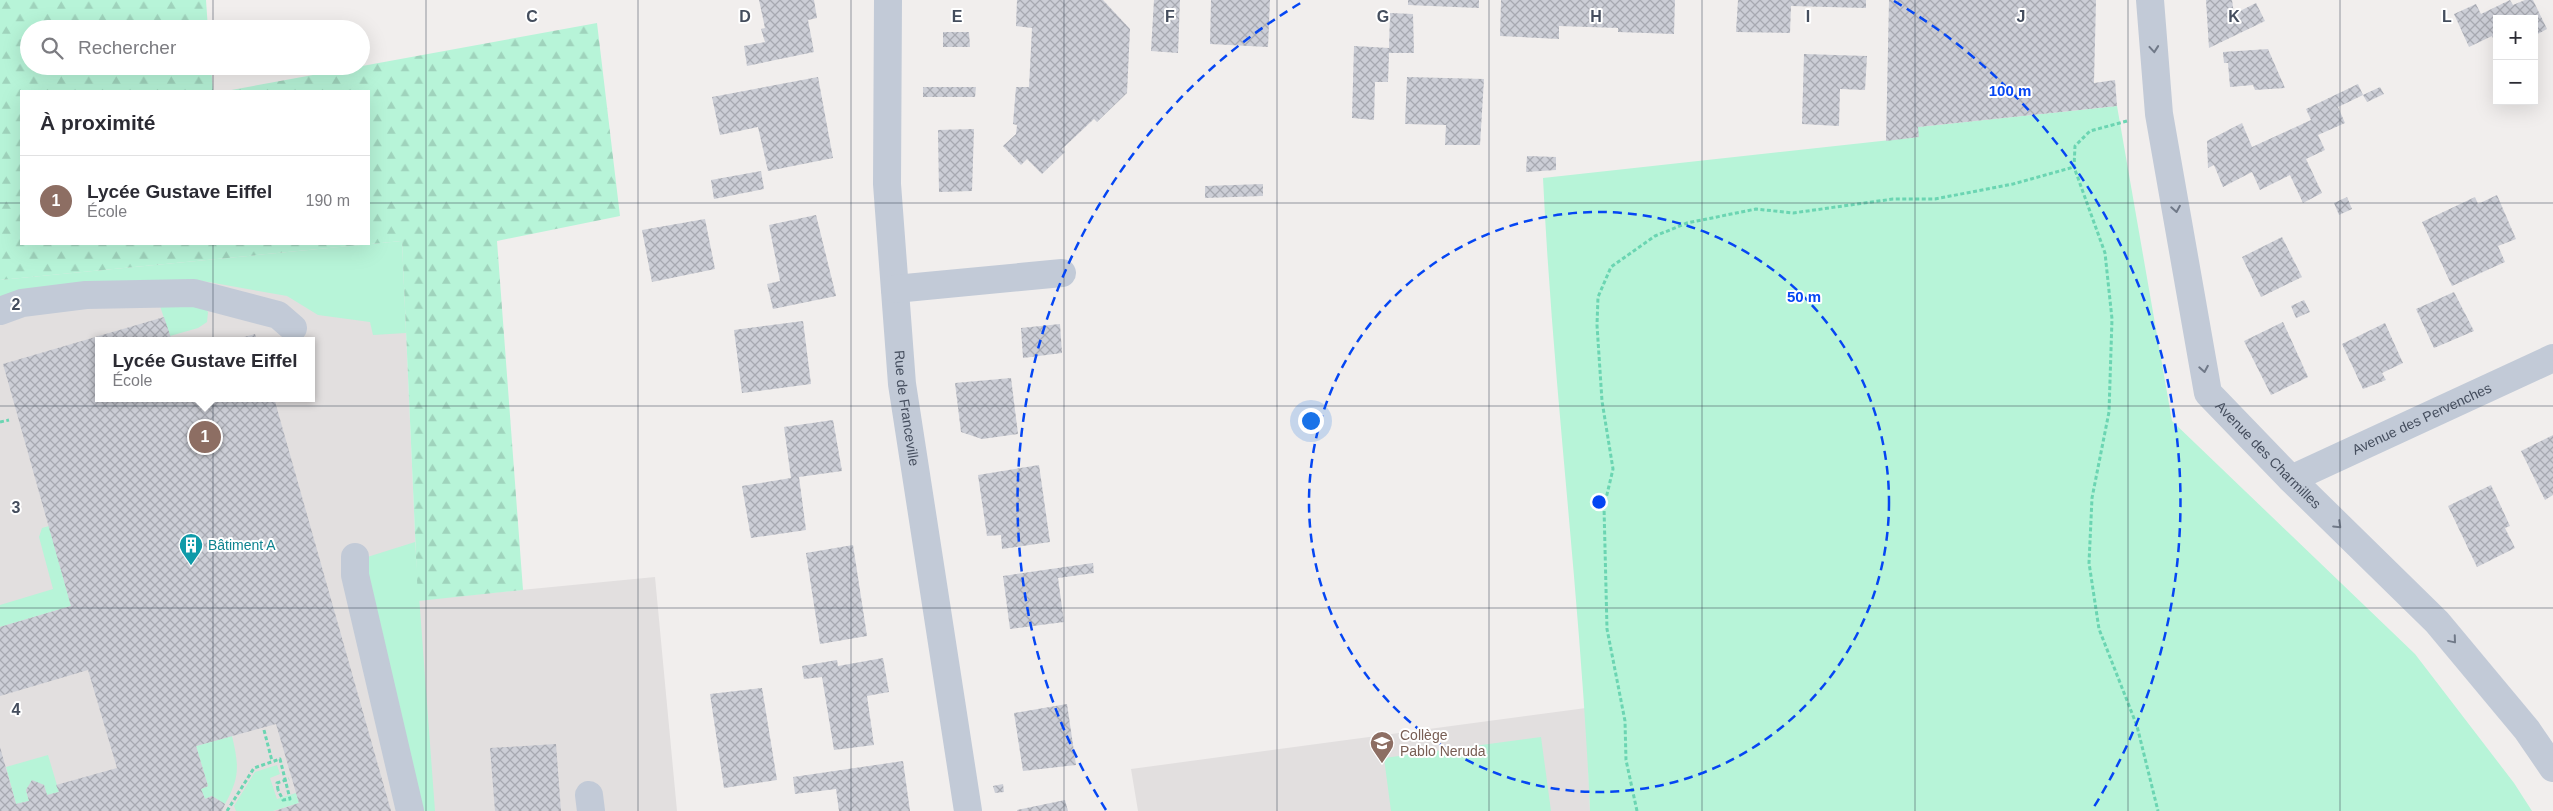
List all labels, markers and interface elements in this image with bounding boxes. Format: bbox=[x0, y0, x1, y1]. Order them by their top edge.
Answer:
text: C bbox=[526, 8, 538, 25]
text: D bbox=[739, 8, 751, 25]
text: E bbox=[952, 8, 963, 25]
text: F bbox=[1165, 8, 1175, 25]
text: G bbox=[1377, 8, 1389, 25]
text: H bbox=[1590, 8, 1602, 25]
text: I bbox=[1806, 8, 1810, 25]
text: J bbox=[2017, 8, 2025, 25]
text: K bbox=[2228, 8, 2240, 25]
text: L bbox=[2442, 8, 2452, 25]
map controls bbox=[2493, 15, 2538, 105]
button: + bbox=[2493, 15, 2538, 60]
search box bbox=[20, 20, 370, 75]
icon: search bbox=[38, 34, 66, 62]
text: Rechercher bbox=[78, 37, 176, 58]
one-way arrow bbox=[2148, 45, 2159, 53]
button: − bbox=[2493, 60, 2538, 105]
text: 100 m bbox=[1989, 82, 2031, 99]
text: À proximité bbox=[40, 111, 156, 134]
text: Lycée Gustave Eiffel bbox=[87, 181, 272, 202]
text: 1 bbox=[52, 192, 60, 209]
text: 190 m bbox=[306, 192, 350, 209]
text: École bbox=[87, 203, 127, 220]
one-way arrow bbox=[2170, 205, 2180, 214]
text: 50 m bbox=[1787, 288, 1821, 305]
text: 2 bbox=[12, 296, 21, 313]
popup bbox=[95, 337, 315, 402]
street label: Rue de Franceville bbox=[891, 349, 923, 467]
text: Lycée Gustave Eiffel bbox=[112, 350, 298, 371]
one-way arrow bbox=[2198, 365, 2209, 374]
text: École bbox=[112, 372, 152, 389]
street label: Avenue des Pervenches bbox=[2350, 380, 2494, 458]
street label: Avenue des Charmilles bbox=[2212, 398, 2324, 512]
your location bbox=[1298, 408, 1324, 434]
pin: 1 bbox=[189, 418, 221, 456]
centre of rings bbox=[1590, 493, 1608, 511]
text: 3 bbox=[12, 499, 21, 516]
one-way arrow bbox=[2332, 519, 2341, 528]
building icon: Bâtiment A bbox=[178, 532, 204, 566]
place label: Bâtiment A bbox=[208, 537, 276, 553]
one-way arrow bbox=[2447, 635, 2456, 644]
text: 4 bbox=[12, 701, 21, 718]
place label: Collège Pablo Neruda bbox=[1400, 727, 1486, 759]
school or university icon: Collège Pablo Neruda bbox=[1369, 730, 1395, 764]

